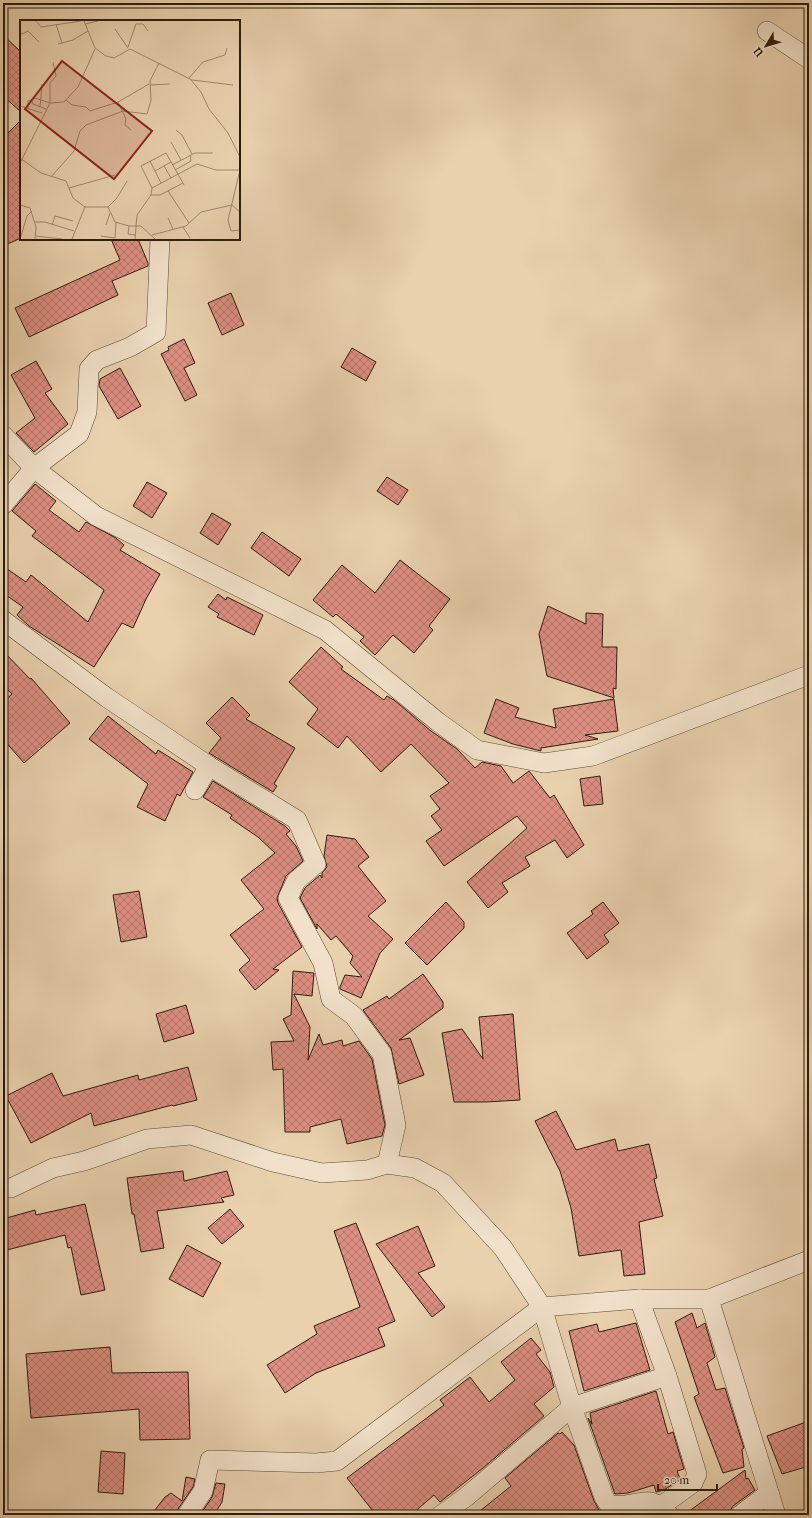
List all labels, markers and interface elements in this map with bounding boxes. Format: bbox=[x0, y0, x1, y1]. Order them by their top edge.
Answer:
inset map bbox=[20, 20, 240, 240]
north arrow bbox=[746, 26, 786, 66]
text: U bbox=[750, 44, 767, 60]
scale bar bbox=[658, 1466, 717, 1492]
text: 20 m bbox=[664, 1473, 689, 1487]

